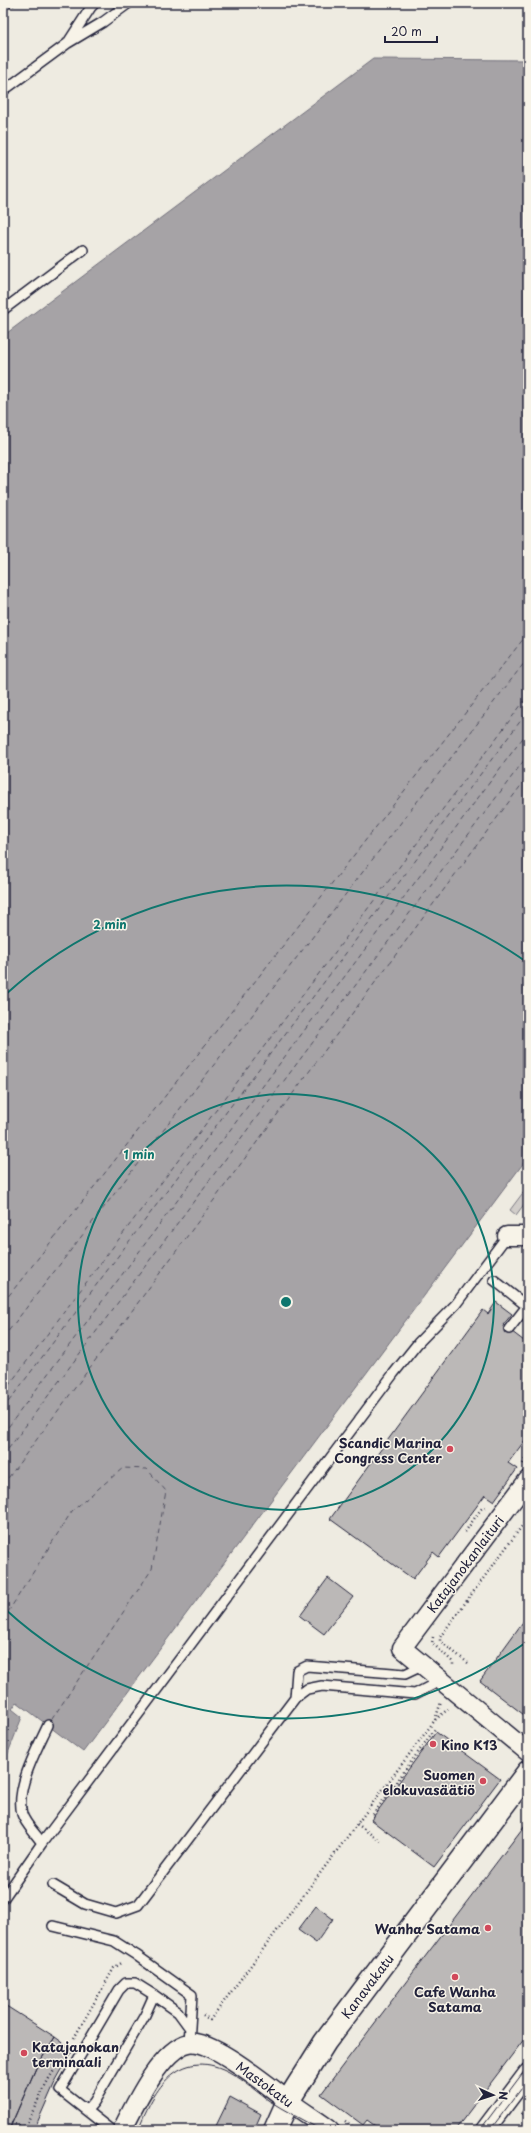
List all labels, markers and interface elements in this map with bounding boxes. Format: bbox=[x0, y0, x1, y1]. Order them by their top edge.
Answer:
scale bar bbox=[385, 18, 437, 44]
text: 20 m bbox=[391, 22, 422, 40]
text: 2 min bbox=[93, 915, 127, 933]
text: 1 min bbox=[123, 1145, 155, 1163]
centre of rings bbox=[279, 1295, 293, 1309]
place label: Scandic Marina Congress Center bbox=[334, 1433, 442, 1467]
marker: Scandic Marina Congress Center bbox=[445, 1444, 455, 1454]
street label: Katajanokanlaituri bbox=[422, 1511, 508, 1617]
place label: Kino K13 bbox=[441, 1735, 498, 1754]
marker: Kino K13 bbox=[428, 1739, 438, 1749]
place label: Suomen elokuvasäätiö bbox=[383, 1765, 475, 1799]
marker: Suomen elokuvasäätiö bbox=[478, 1776, 488, 1786]
place label: Wanha Satama bbox=[375, 1919, 480, 1938]
marker: Wanha Satama bbox=[483, 1923, 493, 1933]
street label: Kanavakatu bbox=[336, 1950, 398, 2022]
marker: Cafe Wanha Satama bbox=[450, 1972, 460, 1982]
place label: Cafe Wanha Satama bbox=[414, 1982, 496, 2016]
place label: Katajanokan terminaali bbox=[32, 2037, 119, 2071]
marker: Katajanokan terminaali bbox=[19, 2048, 29, 2058]
street label: Mastokatu bbox=[232, 2057, 298, 2111]
north arrow bbox=[473, 2075, 513, 2115]
text: N bbox=[495, 2091, 512, 2101]

